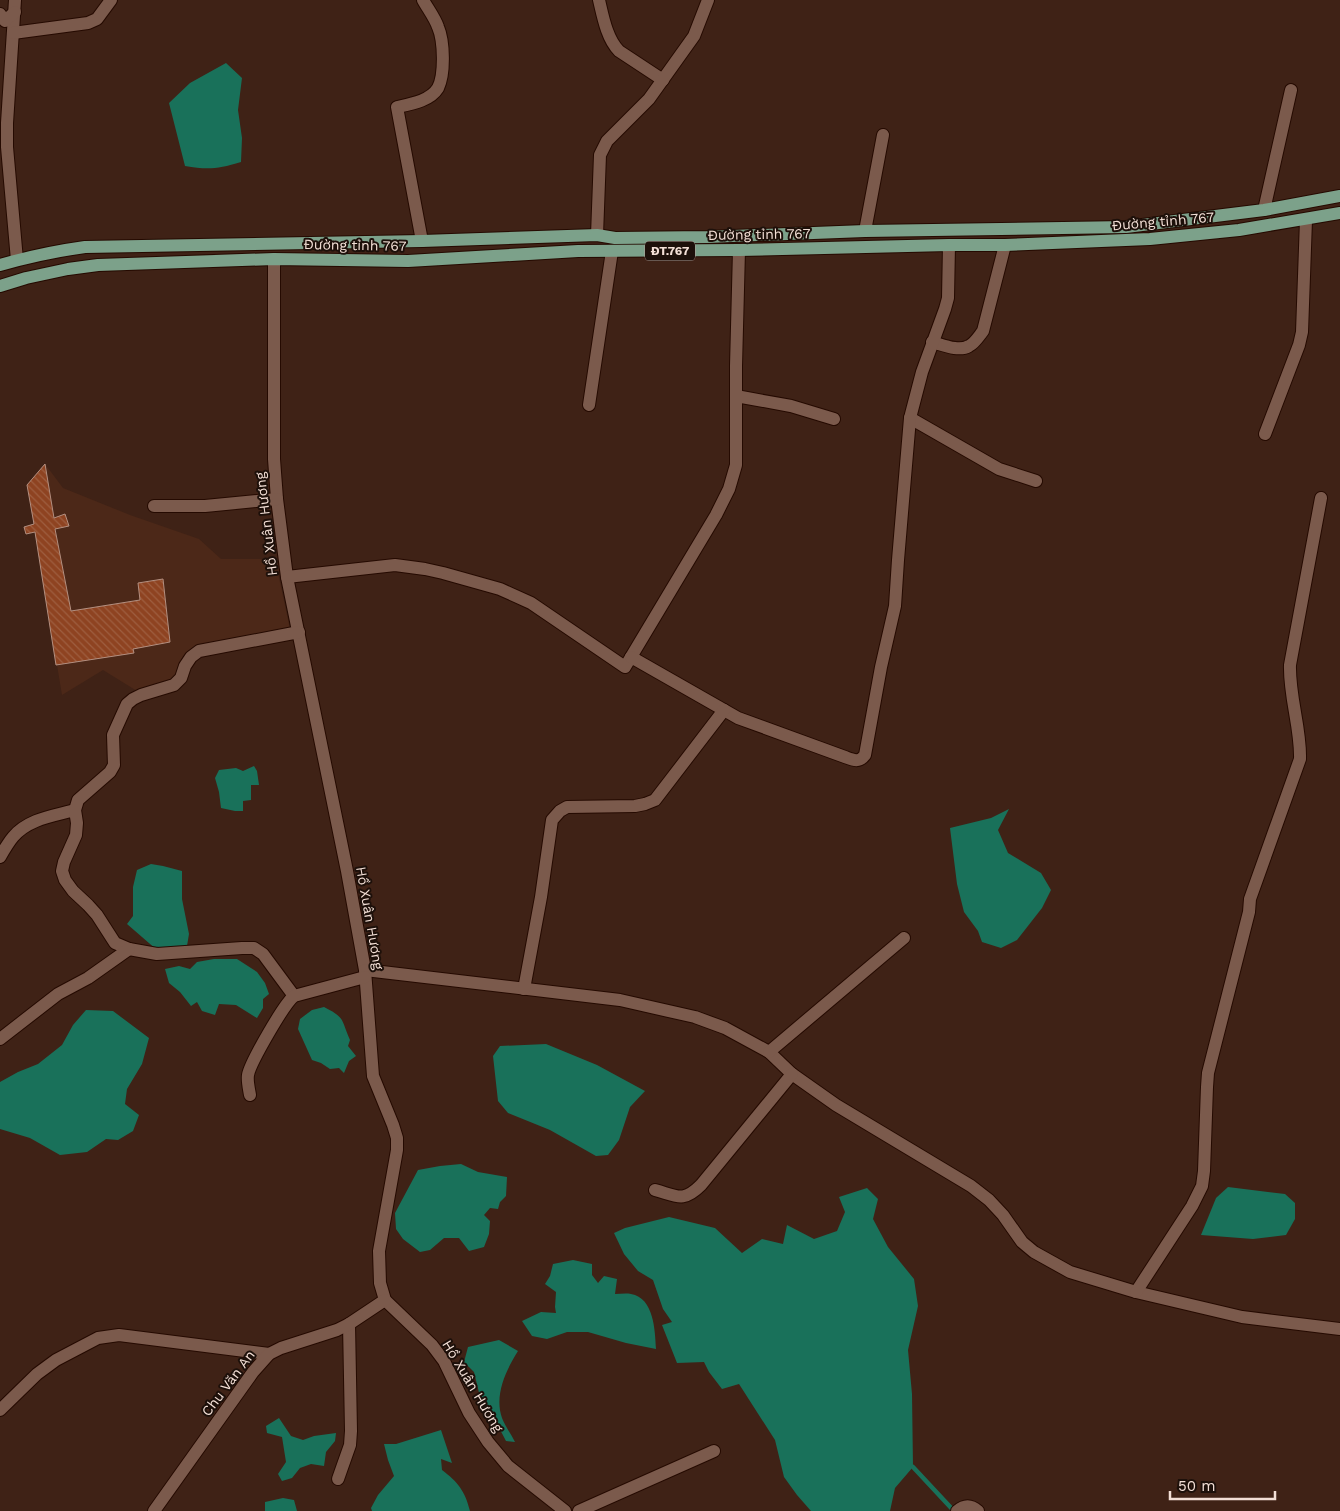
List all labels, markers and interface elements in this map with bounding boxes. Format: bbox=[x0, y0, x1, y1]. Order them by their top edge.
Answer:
street label: Đường tỉnh 767 bbox=[1111, 209, 1215, 233]
street label: Đường tỉnh 767 bbox=[707, 225, 811, 243]
street label: Đường tỉnh 767 bbox=[303, 236, 407, 254]
road number: ĐT.767 bbox=[645, 242, 695, 260]
street label: Hồ Xuân Hương bbox=[252, 471, 280, 577]
street label: Hồ Xuân Hương bbox=[353, 865, 387, 971]
street label: Hồ Xuân Hương bbox=[439, 1337, 507, 1435]
street label: Chu Văn An bbox=[198, 1347, 258, 1419]
scale bar bbox=[1170, 1468, 1275, 1500]
text: 50 m bbox=[1178, 1477, 1215, 1495]

